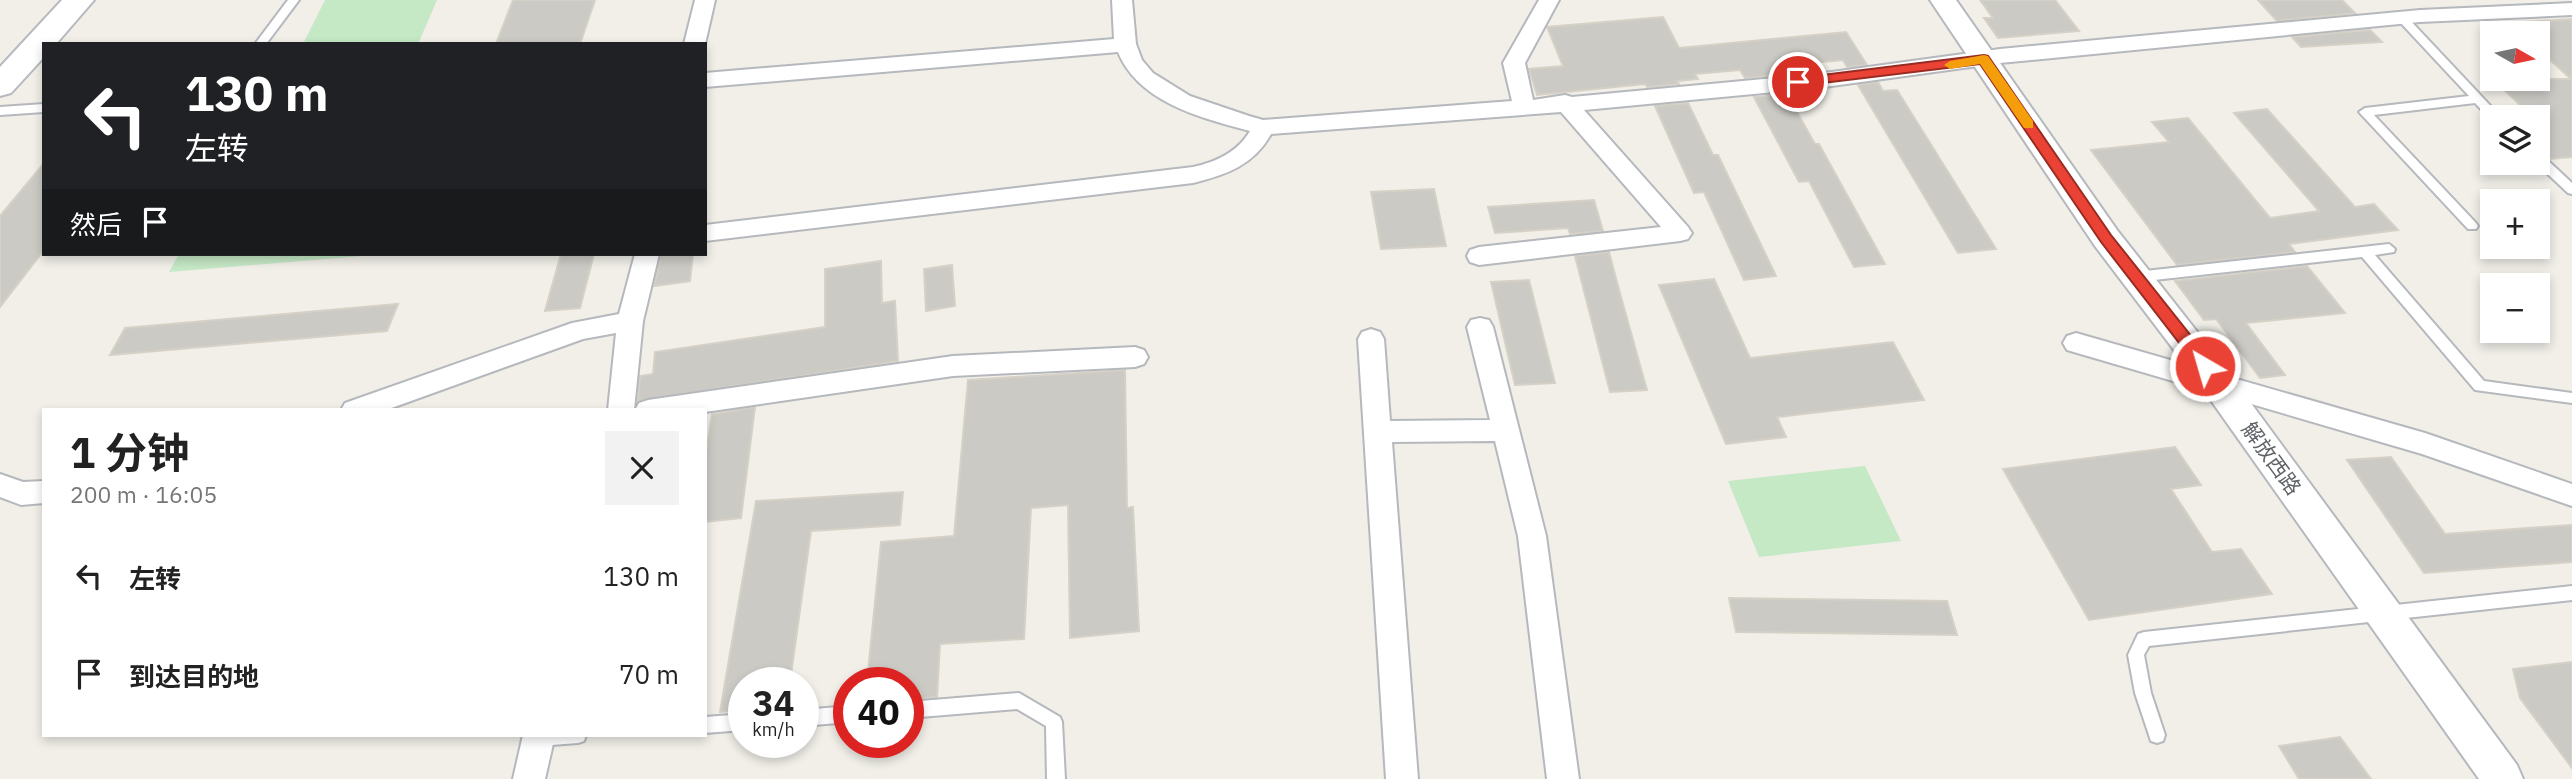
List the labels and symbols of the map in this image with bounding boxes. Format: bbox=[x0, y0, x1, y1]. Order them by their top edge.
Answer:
north arrow bbox=[2480, 21, 2550, 91]
pin bbox=[1768, 52, 1828, 112]
position arrow bbox=[2168, 329, 2242, 403]
street label: 解放西路 bbox=[2236, 416, 2308, 500]
speed limit sign: 40 bbox=[833, 667, 924, 758]

